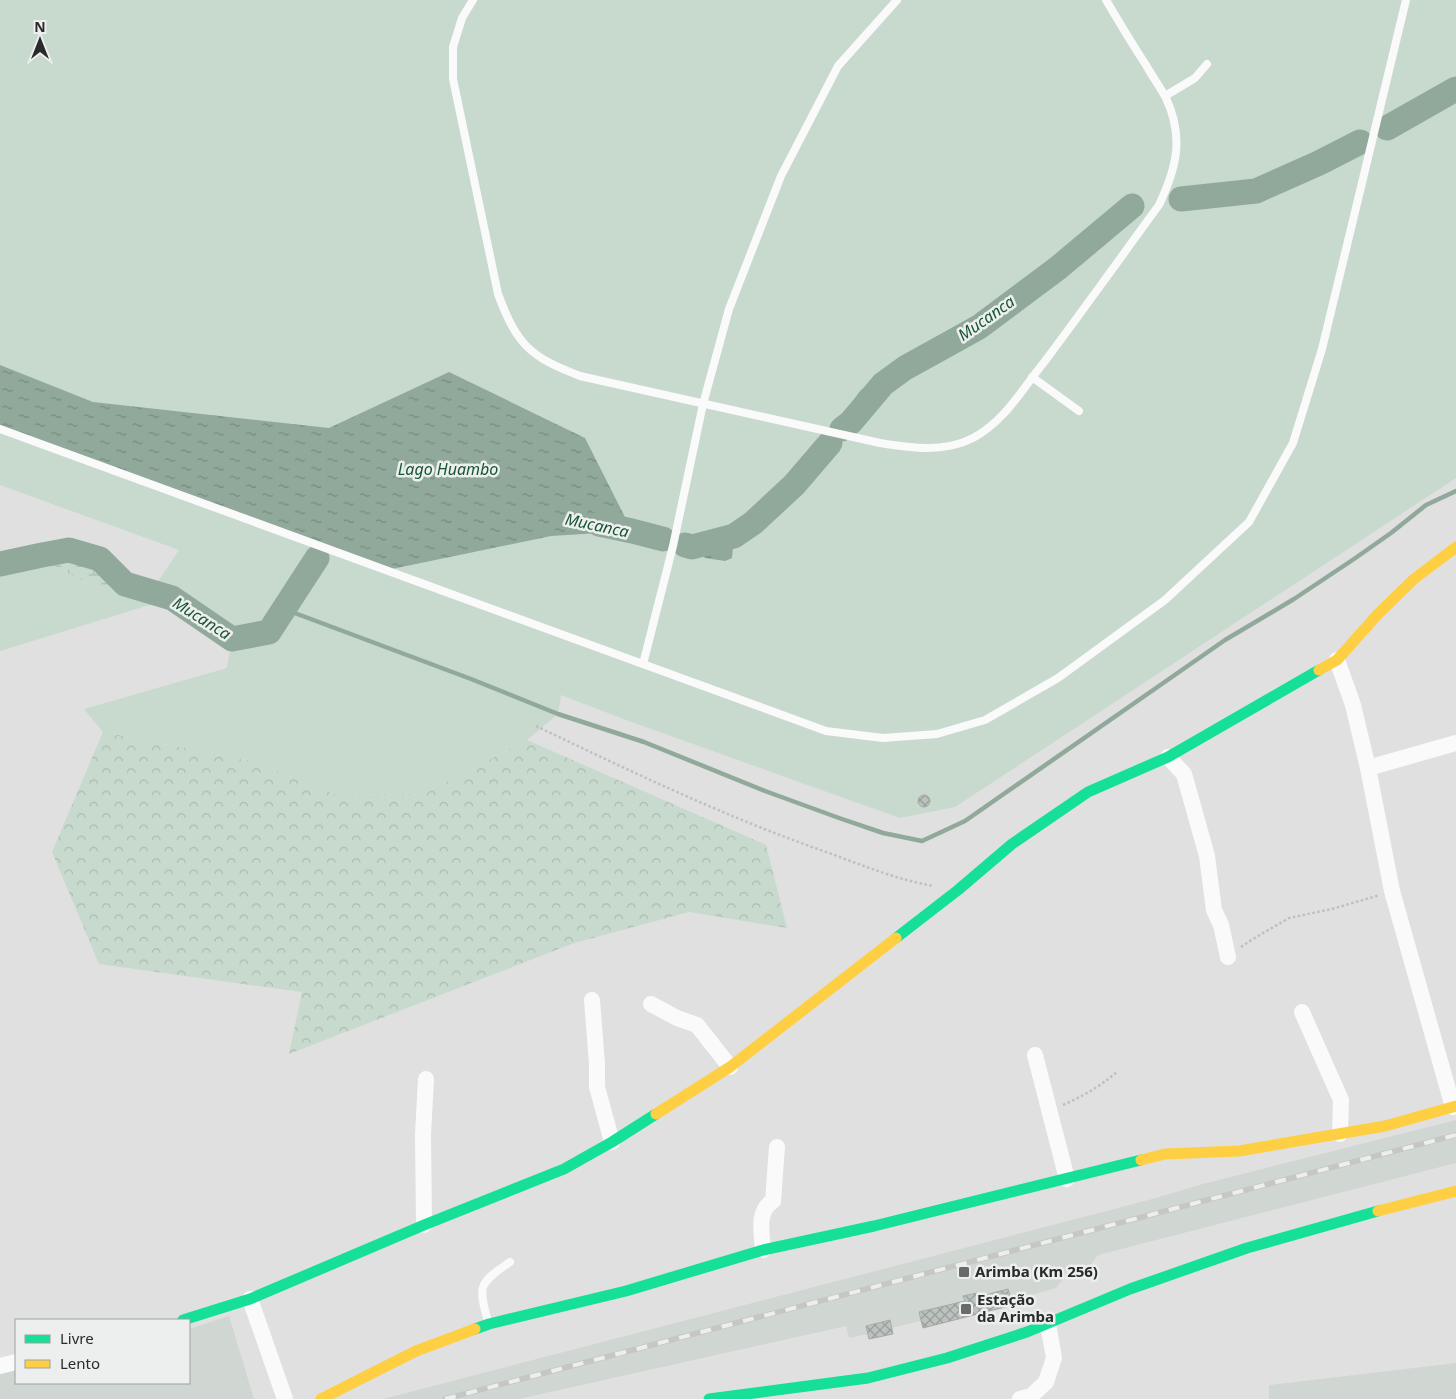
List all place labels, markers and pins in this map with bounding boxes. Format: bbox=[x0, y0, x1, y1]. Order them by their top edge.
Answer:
place label: Arimba (Km 256) bbox=[975, 1261, 1098, 1281]
marker: Arimba (Km 256) bbox=[957, 1265, 971, 1279]
place label: Estação da Arimba bbox=[977, 1289, 1054, 1326]
marker: Estação da Arimba bbox=[959, 1302, 973, 1316]

